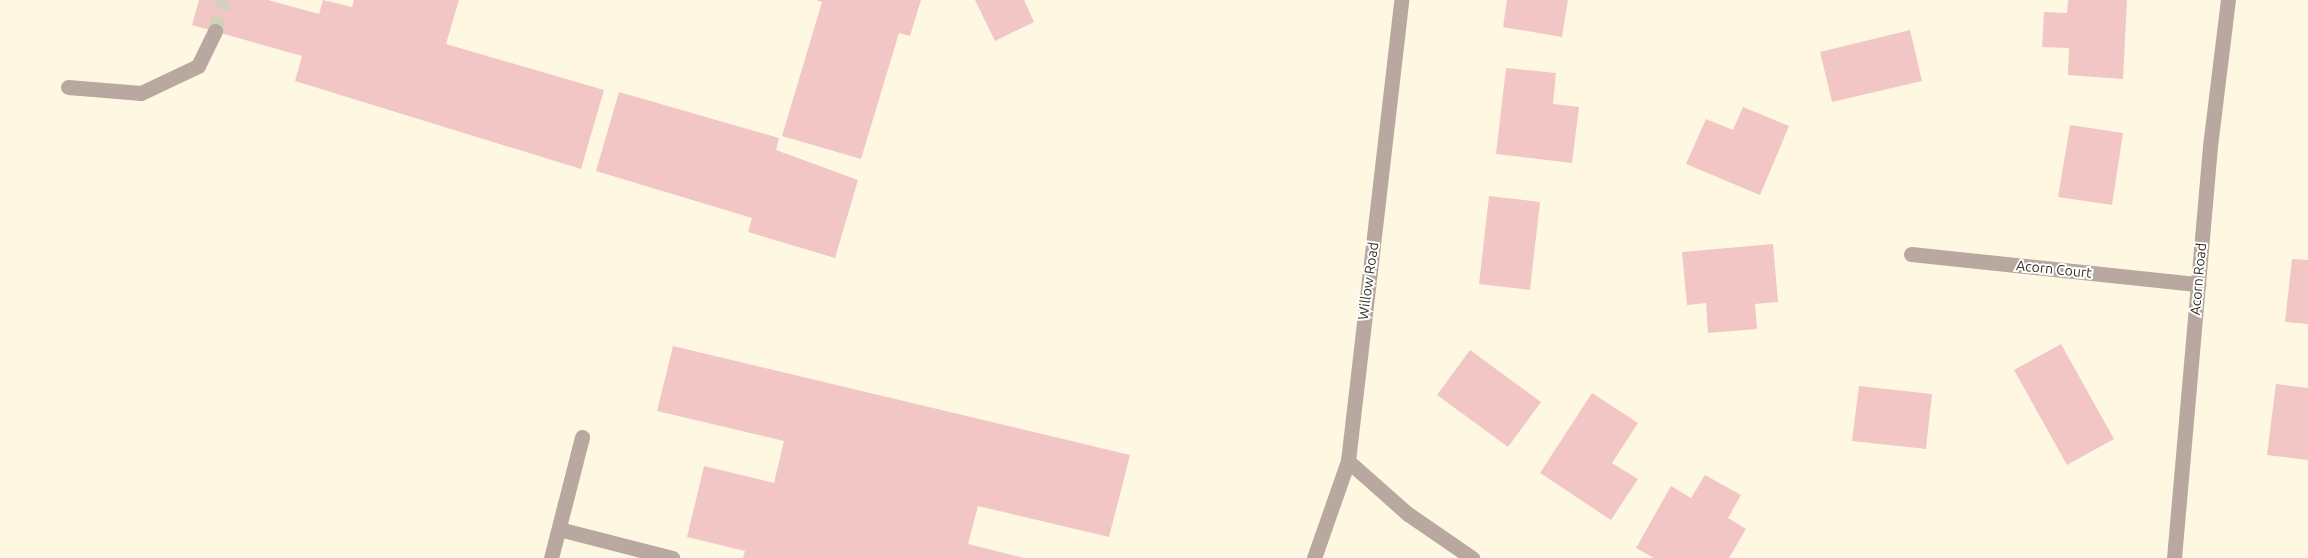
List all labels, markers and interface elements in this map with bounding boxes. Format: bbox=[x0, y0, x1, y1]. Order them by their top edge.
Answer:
street label: Willow Road bbox=[1354, 241, 1382, 321]
street label: Acorn Road bbox=[2186, 242, 2210, 316]
street label: Acorn Court bbox=[2015, 257, 2093, 281]

